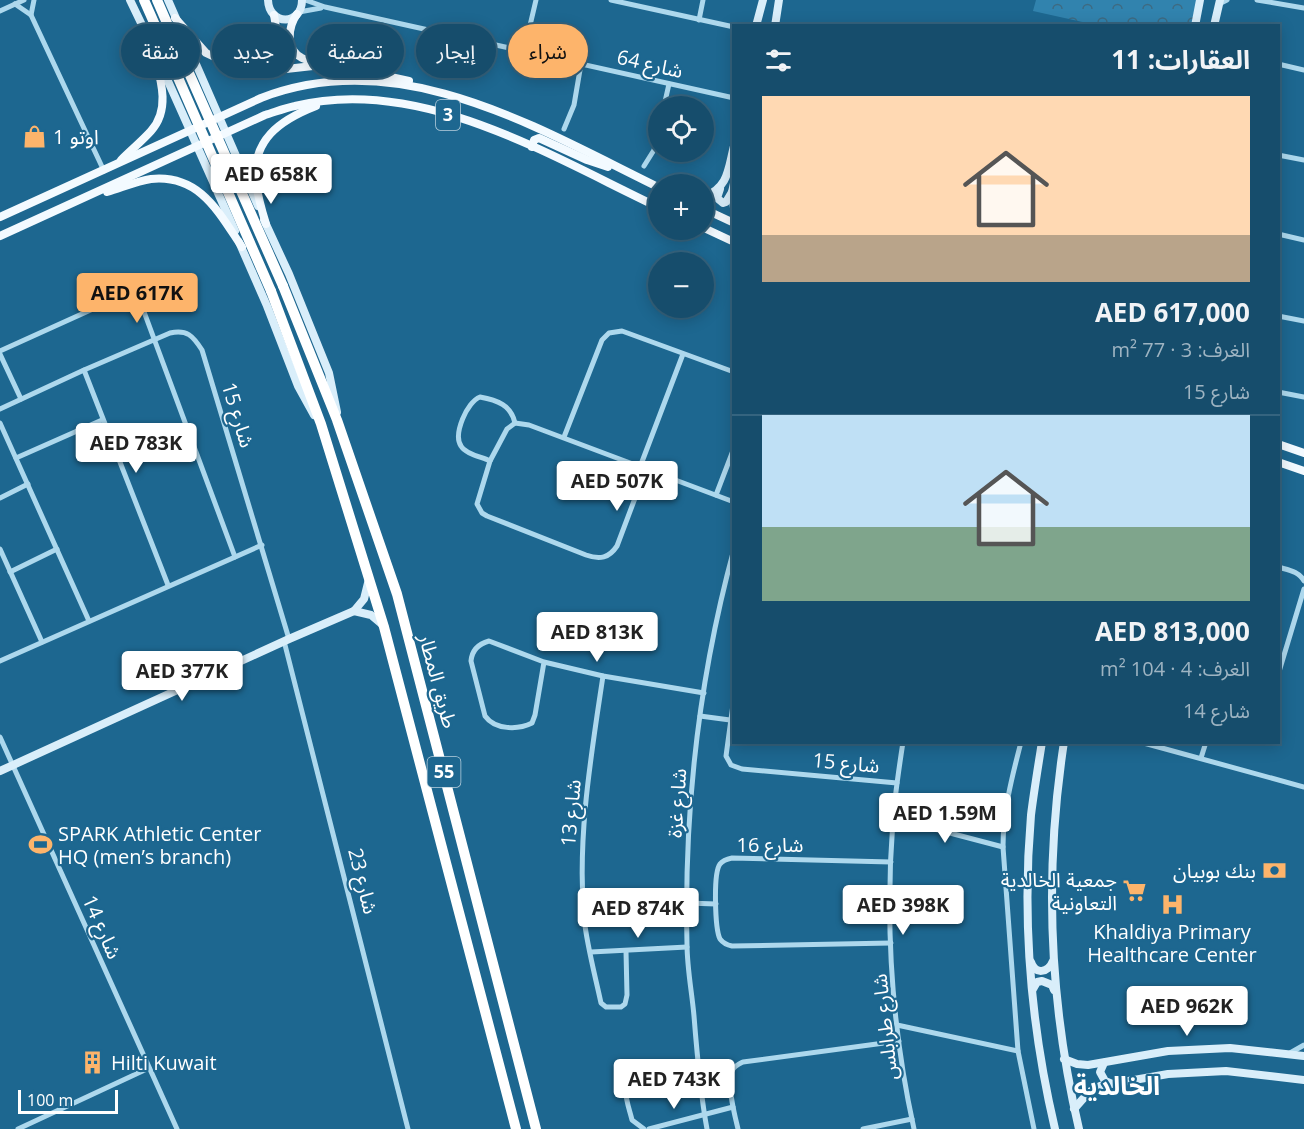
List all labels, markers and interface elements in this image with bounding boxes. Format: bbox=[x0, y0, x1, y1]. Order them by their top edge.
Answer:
chip: شقة bbox=[121, 24, 200, 78]
chip: جديد bbox=[212, 24, 295, 78]
chip: تصفية bbox=[307, 24, 404, 78]
chip: إيجار bbox=[416, 24, 496, 78]
chip: شراء bbox=[508, 24, 588, 78]
text: العقارات: 11 bbox=[1111, 41, 1250, 77]
street label: شارع 64 bbox=[614, 43, 686, 86]
icon: filters bbox=[762, 44, 795, 77]
map controls bbox=[648, 96, 714, 318]
button: locate bbox=[648, 96, 714, 162]
road number: 3 bbox=[436, 100, 460, 130]
place label: اوتو 1 bbox=[53, 123, 99, 150]
shop icon: اوتو 1 bbox=[22, 124, 48, 150]
icon: home bbox=[952, 135, 1060, 243]
pin: AED 658K bbox=[209, 154, 333, 205]
text: AED 658K bbox=[225, 160, 317, 187]
button: + bbox=[648, 174, 714, 240]
button: − bbox=[648, 252, 714, 318]
pin: AED 617K bbox=[75, 273, 199, 324]
text: AED 617K bbox=[91, 279, 183, 306]
text: AED 617,000 bbox=[1095, 294, 1250, 330]
text: الغرف: 3 · 77 m² bbox=[1112, 336, 1250, 363]
text: شارع 15 bbox=[1183, 378, 1250, 405]
street label: شارع 15 bbox=[214, 379, 261, 451]
pin: AED 783K bbox=[74, 423, 198, 474]
text: AED 783K bbox=[90, 429, 182, 456]
icon: home bbox=[952, 454, 1060, 562]
pin: AED 507K bbox=[555, 461, 679, 512]
text: AED 507K bbox=[571, 467, 663, 494]
pin: AED 813K bbox=[535, 612, 659, 663]
text: AED 813,000 bbox=[1095, 613, 1250, 649]
text: AED 813K bbox=[551, 618, 643, 645]
street label: طريق المطار bbox=[413, 630, 464, 731]
pin: AED 377K bbox=[120, 651, 244, 702]
text: الغرف: 4 · 104 m² bbox=[1100, 655, 1250, 682]
text: AED 377K bbox=[136, 657, 228, 684]
text: شارع 14 bbox=[1183, 697, 1250, 724]
street label: شارع 15 bbox=[811, 746, 881, 781]
road number: 55 bbox=[428, 757, 460, 787]
street label: شارع غزة bbox=[661, 767, 694, 839]
street label: شارع 13 bbox=[554, 778, 589, 848]
pin: AED 1.59M bbox=[876, 793, 1014, 844]
text: AED 1.59M bbox=[893, 799, 997, 826]
place label: SPARK Athletic Center HQ (men’s branch) bbox=[58, 820, 261, 870]
street label: شارع 16 bbox=[736, 831, 804, 860]
sports icon: SPARK Athletic Center HQ (men’s branch) bbox=[27, 832, 53, 858]
street label: شارع 23 bbox=[340, 845, 385, 917]
place label: بنك بوبيان bbox=[1173, 857, 1256, 884]
bank icon: بنك بوبيان bbox=[1261, 858, 1287, 884]
place label: جمعية الخالدية التعاونية bbox=[1001, 866, 1117, 916]
supermarket icon: جمعية الخالدية التعاونية bbox=[1122, 878, 1148, 904]
pin: AED 398K bbox=[841, 885, 965, 936]
pin: AED 874K bbox=[576, 888, 700, 939]
street label: شارع 14 bbox=[75, 891, 128, 964]
text: AED 398K bbox=[857, 891, 949, 918]
hospital icon: Khaldiya Primary Healthcare Center bbox=[1159, 891, 1185, 917]
text: AED 874K bbox=[592, 894, 684, 921]
place label: Khaldiya Primary Healthcare Center bbox=[1087, 918, 1257, 968]
street label: شارع طرابلس bbox=[866, 972, 905, 1081]
pin: AED 962K bbox=[1125, 986, 1249, 1037]
text: AED 962K bbox=[1141, 992, 1233, 1019]
place label: Hilti Kuwait bbox=[111, 1049, 217, 1076]
building icon: Hilti Kuwait bbox=[80, 1050, 106, 1076]
pin: AED 743K bbox=[612, 1059, 736, 1110]
text: AED 743K bbox=[628, 1065, 720, 1092]
district label: الخالدية bbox=[1074, 1067, 1160, 1103]
scale bar bbox=[18, 1087, 118, 1114]
text: 100 m bbox=[27, 1089, 73, 1111]

